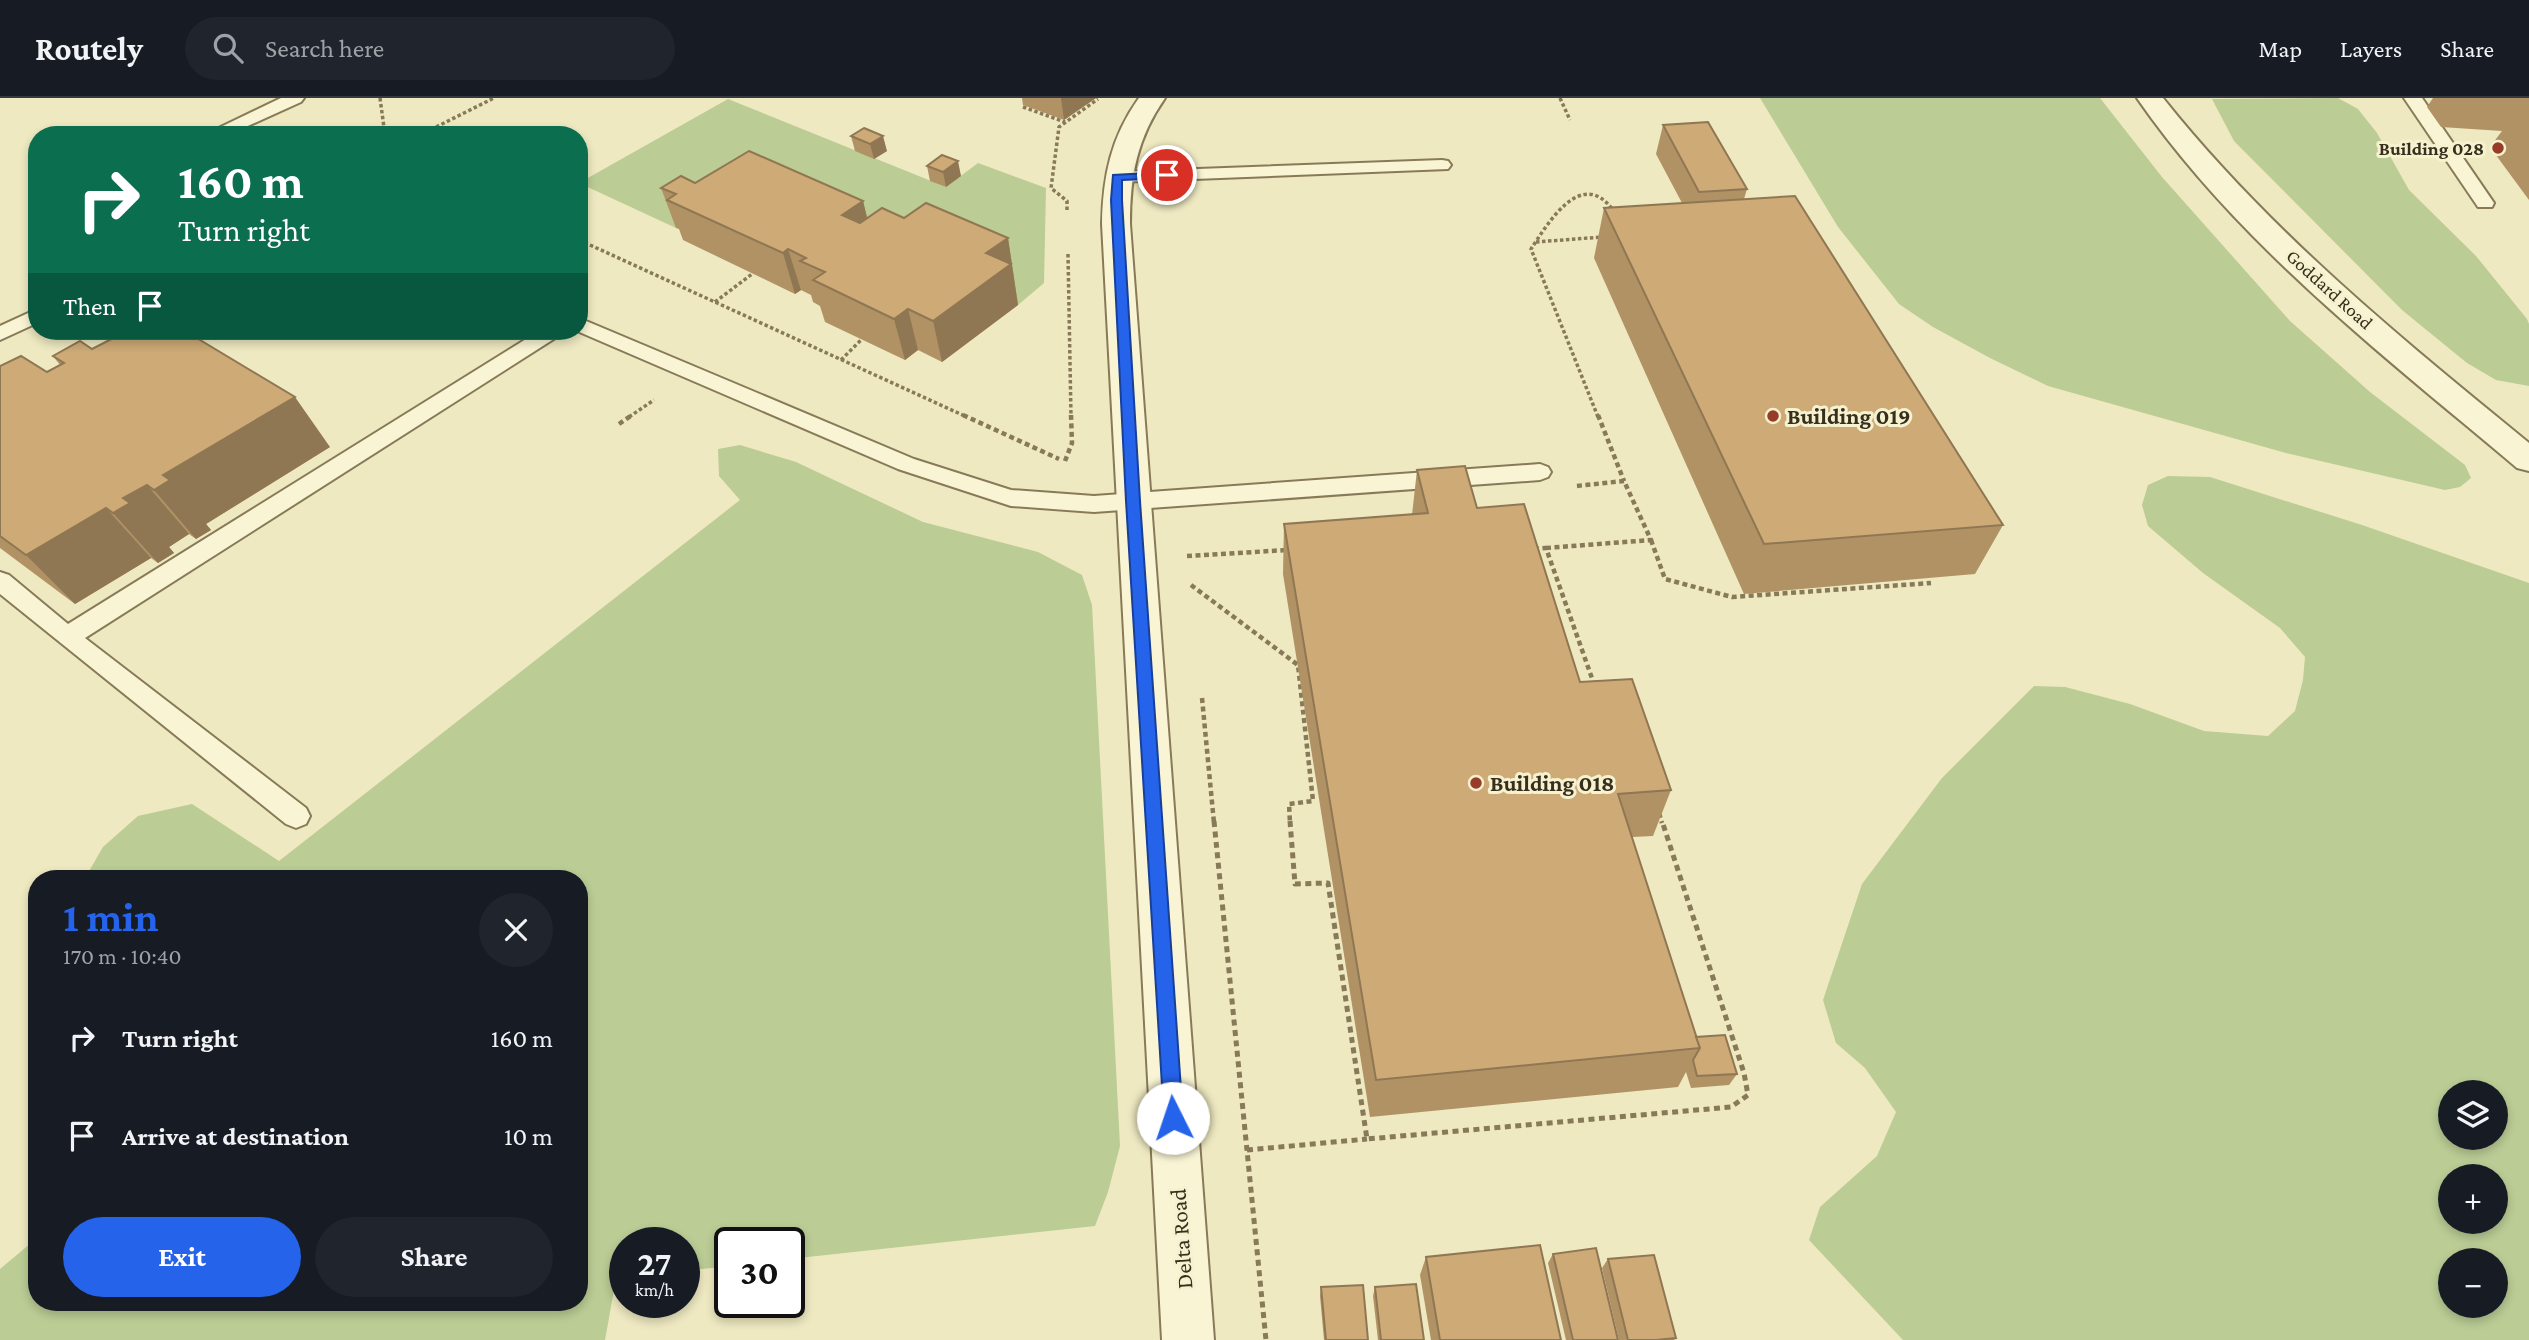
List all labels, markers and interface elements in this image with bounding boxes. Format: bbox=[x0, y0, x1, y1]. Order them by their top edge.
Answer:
search box bbox=[185, 17, 675, 80]
icon: search bbox=[209, 29, 247, 67]
text: Routely bbox=[35, 30, 143, 67]
text: Search here bbox=[265, 34, 384, 63]
text: Map bbox=[2258, 35, 2302, 62]
text: Layers bbox=[2340, 35, 2402, 62]
text: Share bbox=[2440, 35, 2494, 62]
place label: Building 028 bbox=[2379, 138, 2484, 159]
marker: Building 028 bbox=[2490, 140, 2506, 156]
pin bbox=[1137, 145, 1197, 205]
icon: right bbox=[63, 154, 154, 245]
text: 160 m bbox=[178, 154, 304, 209]
icon: arrive bbox=[1148, 156, 1186, 194]
text: Turn right bbox=[178, 212, 310, 248]
street label: Goddard Road bbox=[2282, 245, 2377, 334]
icon: arrive bbox=[131, 287, 169, 325]
text: Then bbox=[63, 292, 117, 321]
place label: Building 019 bbox=[1787, 403, 1911, 429]
marker: Building 019 bbox=[1765, 408, 1781, 424]
place label: Building 018 bbox=[1490, 770, 1614, 796]
marker: Building 018 bbox=[1468, 775, 1484, 791]
text: 1 min bbox=[63, 893, 159, 940]
button: close bbox=[479, 893, 553, 967]
text: 170 m · 10:40 bbox=[63, 943, 182, 969]
icon: right bbox=[63, 1019, 101, 1057]
text: Turn right bbox=[122, 1024, 238, 1053]
text: 160 m bbox=[491, 1024, 553, 1053]
map controls bbox=[2438, 1080, 2508, 1318]
button: layers bbox=[2438, 1080, 2508, 1150]
position arrow bbox=[1136, 1081, 1210, 1155]
icon: arrive bbox=[63, 1117, 101, 1155]
text: Arrive at destination bbox=[122, 1122, 349, 1151]
text: 10 m bbox=[504, 1122, 553, 1151]
button: + bbox=[2438, 1164, 2508, 1234]
street label: Delta Road bbox=[1165, 1188, 1197, 1290]
button: Exit bbox=[63, 1217, 301, 1297]
button: Share bbox=[315, 1217, 553, 1297]
speed limit sign: 30 bbox=[714, 1227, 805, 1318]
text: 27 bbox=[638, 1244, 671, 1283]
button: − bbox=[2438, 1248, 2508, 1318]
text: km/h bbox=[635, 1280, 674, 1300]

